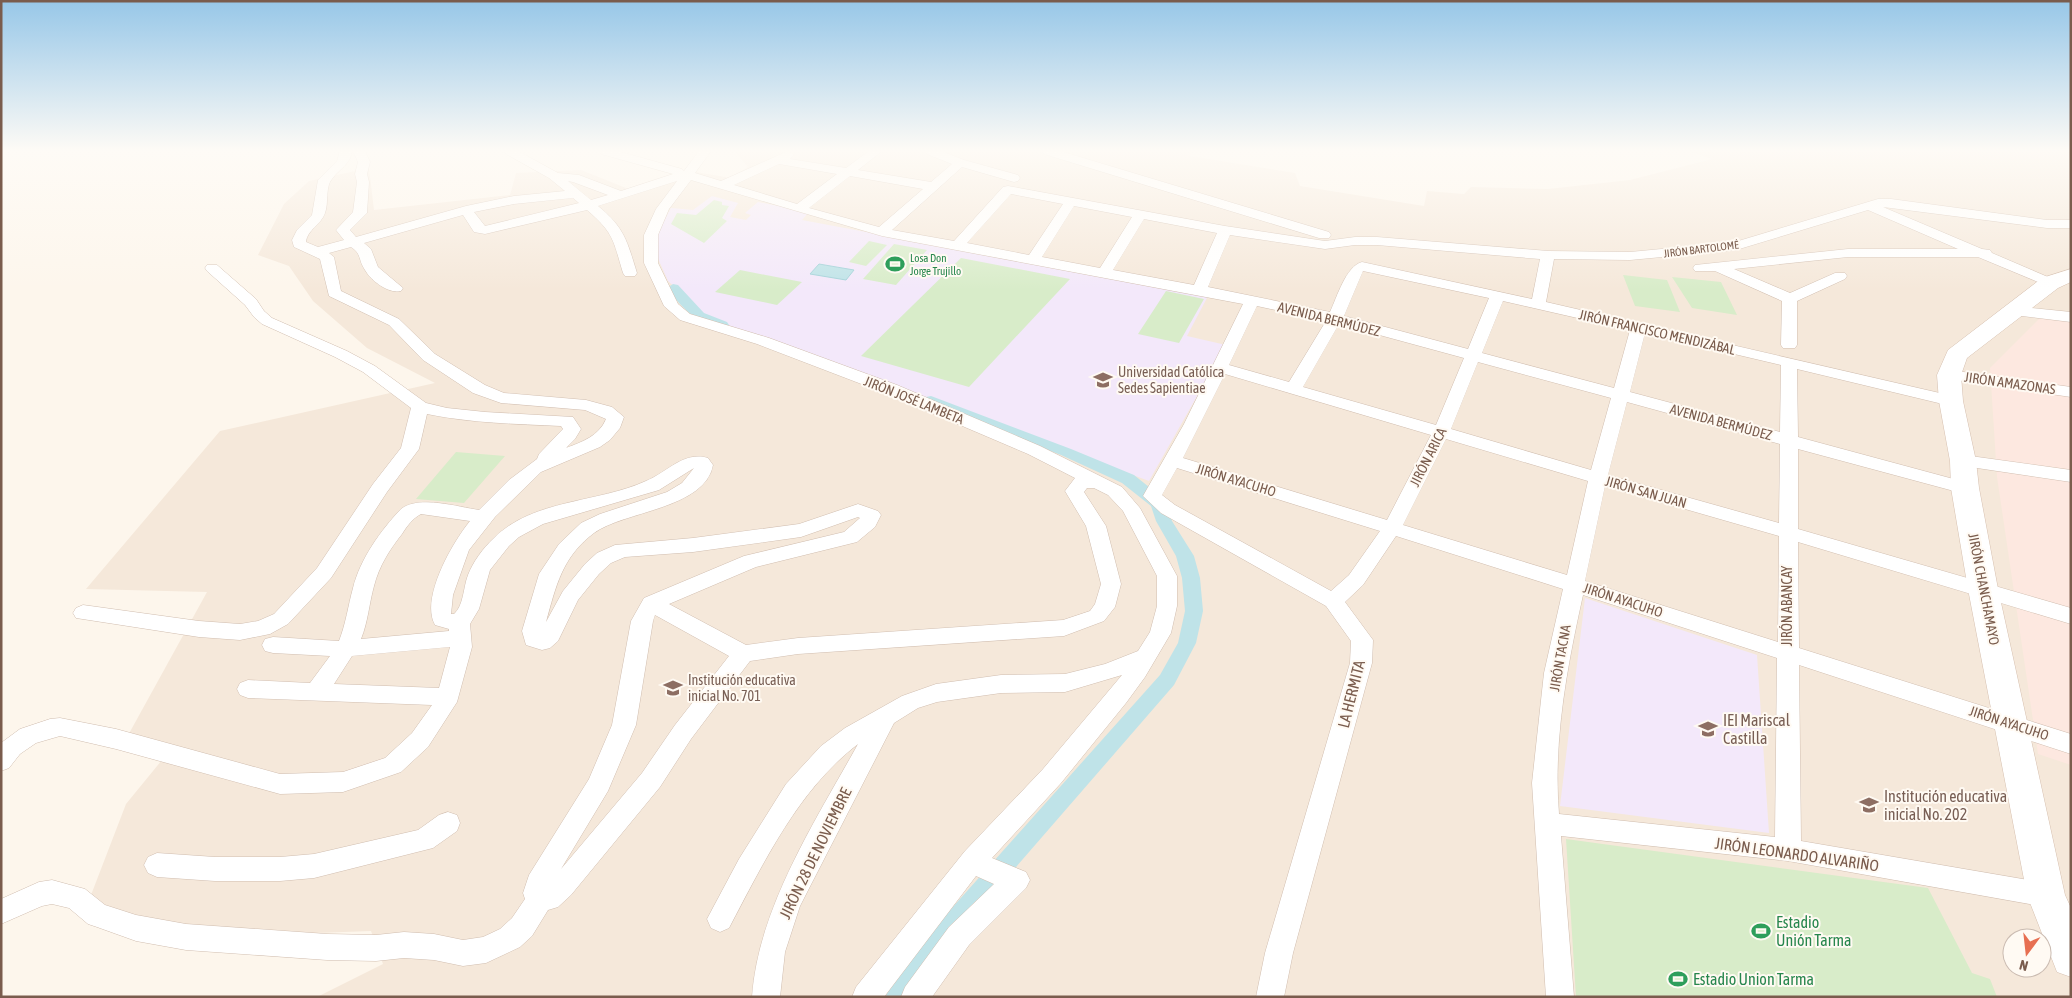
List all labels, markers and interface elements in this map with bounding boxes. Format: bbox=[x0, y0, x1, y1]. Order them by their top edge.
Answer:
street label: JIRÓN BARTOLOMÉ bbox=[1663, 238, 1740, 260]
place label: Losa Don Jorge Trujillo bbox=[910, 252, 961, 277]
sports icon: Losa Don Jorge Trujillo bbox=[884, 253, 906, 275]
street label: AVENIDA BERMÚDEZ bbox=[1276, 299, 1382, 339]
street label: JIRÓN FRANCISCO MENDIZÁBAL bbox=[1577, 306, 1737, 358]
place label: Universidad Católica Sedes Sapientiae bbox=[1118, 364, 1224, 396]
school or university icon: Universidad Católica Sedes Sapientiae bbox=[1092, 369, 1114, 391]
street label: JIRÓN AMAZONAS bbox=[1963, 369, 2057, 397]
street label: JIRÓN JOSÉ LAMBETA bbox=[862, 373, 966, 427]
street label: AVENIDA BERMÚDEZ bbox=[1668, 401, 1774, 443]
street label: JIRÓN ARICA bbox=[1406, 425, 1450, 489]
street label: JIRÓN AYACUHO bbox=[1194, 460, 1278, 500]
street label: JIRÓN SAN JUAN bbox=[1603, 473, 1689, 511]
street label: JIRÓN CHANCHAMAYO bbox=[1965, 532, 2003, 646]
street label: JIRÓN ABANCAY bbox=[1779, 565, 1795, 646]
street label: JIRÓN AYACUHO bbox=[1581, 580, 1665, 620]
street label: JIRÓN TACNA bbox=[1546, 623, 1574, 692]
street label: LA HERMITA bbox=[1334, 658, 1368, 730]
place label: Institución educativa inicial No. 701 bbox=[688, 672, 796, 704]
school or university icon: Institución educativa inicial No. 701 bbox=[662, 677, 684, 699]
street label: JIRÓN AYACUHO bbox=[1967, 703, 2051, 743]
place label: IEI Mariscal Castilla bbox=[1723, 711, 1791, 747]
school or university icon: IEI Mariscal Castilla bbox=[1697, 718, 1719, 740]
street label: JIRÓN 28 DE NOVIEMBRE bbox=[775, 784, 855, 922]
place label: Institución educativa inicial No. 202 bbox=[1884, 787, 2007, 823]
school or university icon: Institución educativa inicial No. 202 bbox=[1858, 794, 1880, 816]
street label: JIRÓN LEONARDO ALVARIÑO bbox=[1714, 834, 1880, 874]
place label: Estadio Unión Tarma bbox=[1776, 913, 1851, 949]
sports icon: Estadio Unión Tarma bbox=[1750, 920, 1772, 942]
north arrow bbox=[2002, 928, 2052, 978]
text: N bbox=[2018, 957, 2030, 974]
sports icon: Estadio Union Tarma bbox=[1667, 968, 1689, 990]
place label: Estadio Union Tarma bbox=[1693, 970, 1814, 988]

